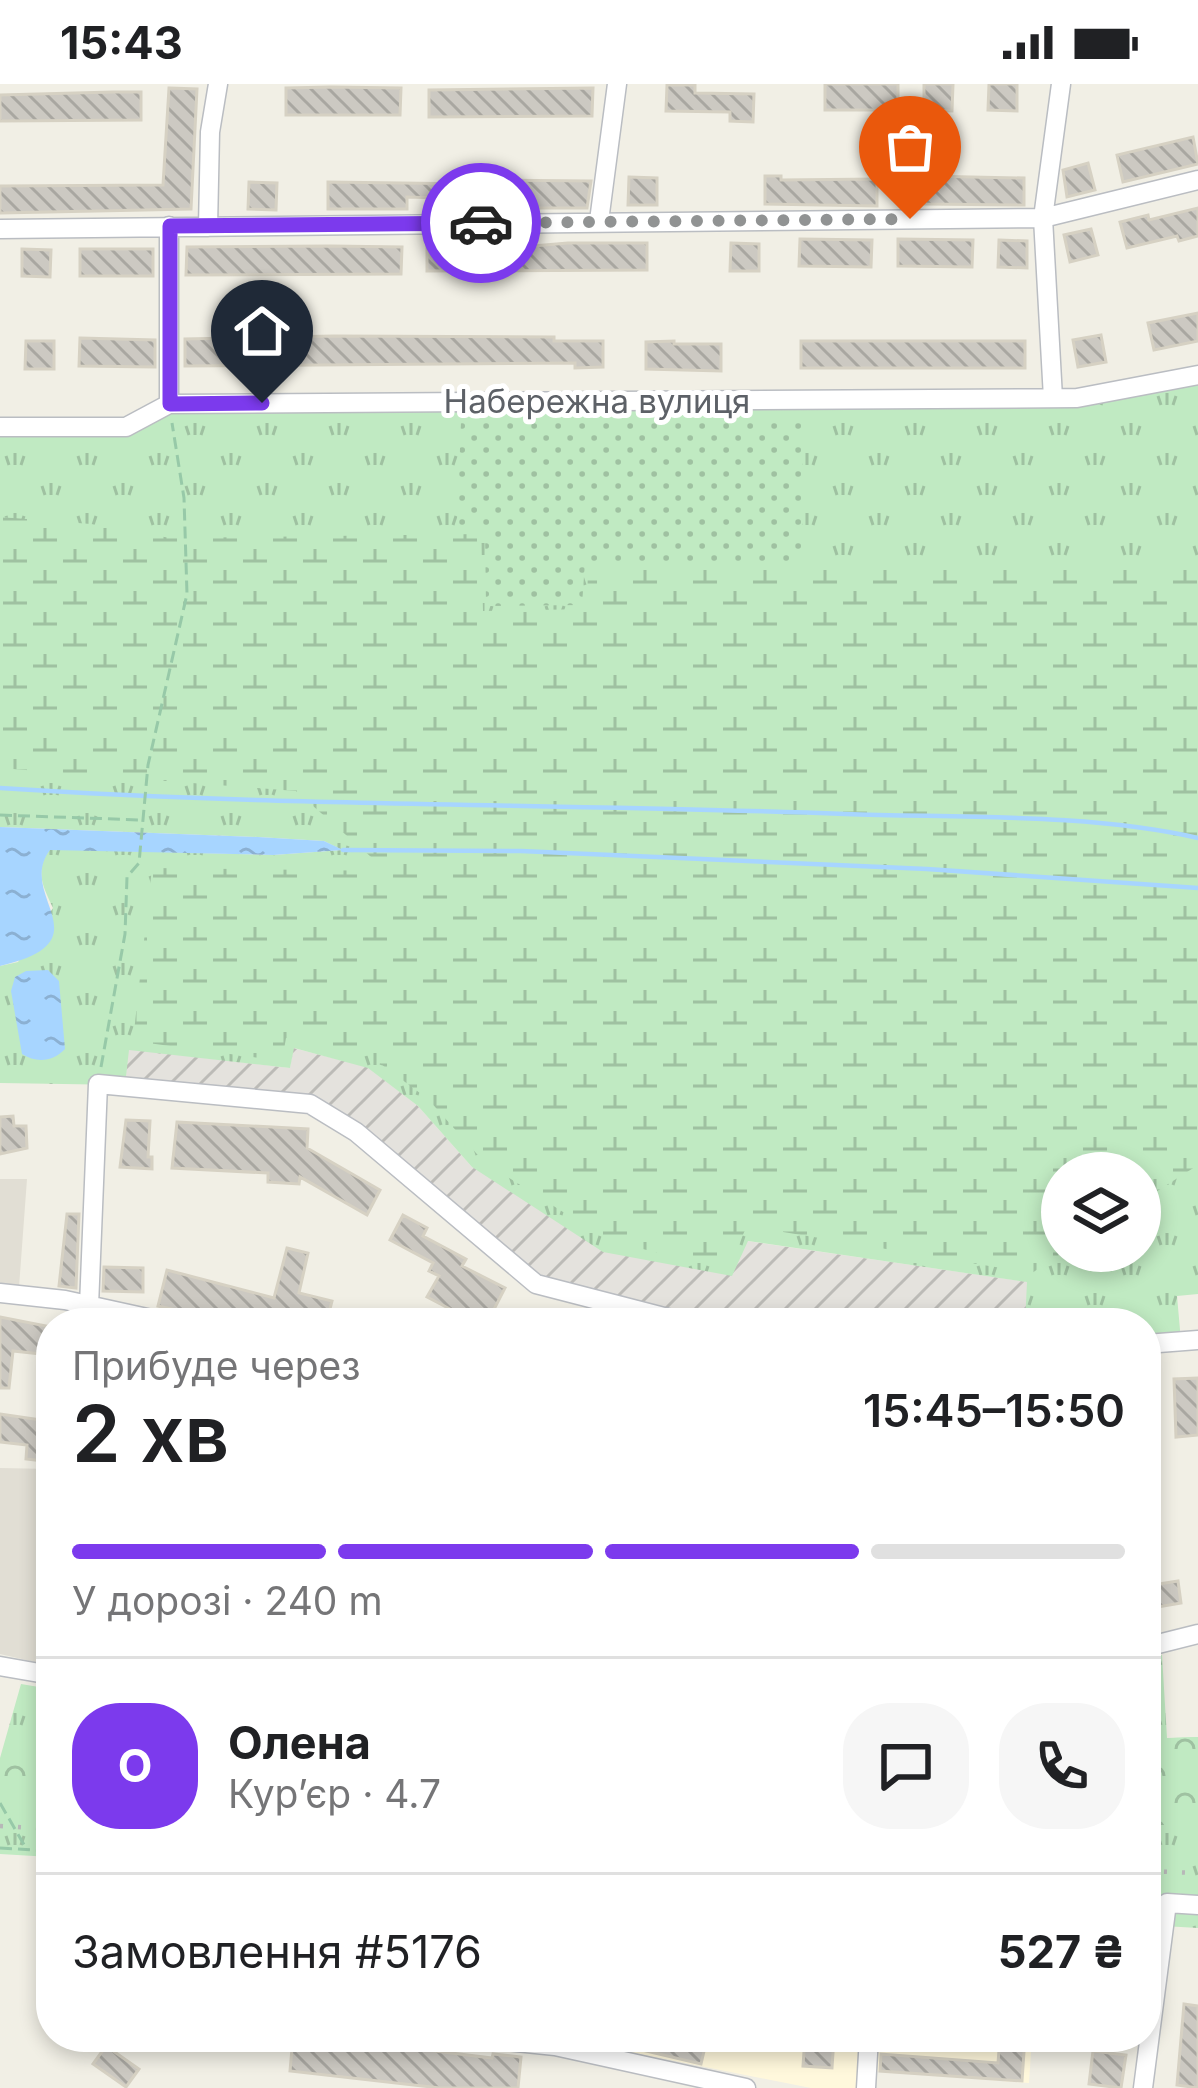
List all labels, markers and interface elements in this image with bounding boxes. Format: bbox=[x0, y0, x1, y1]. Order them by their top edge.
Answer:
text: 15:43 bbox=[60, 15, 183, 70]
pin bbox=[859, 96, 961, 219]
icon: bag bbox=[877, 114, 943, 180]
courier bbox=[421, 163, 541, 283]
icon: car bbox=[448, 190, 514, 256]
pin bbox=[211, 280, 313, 403]
icon: home bbox=[229, 298, 295, 364]
street label: Набережна вулиця bbox=[444, 381, 750, 421]
map controls bbox=[1041, 1152, 1161, 1272]
button: layers bbox=[1041, 1152, 1161, 1272]
text: Прибуде через bbox=[72, 1342, 361, 1389]
text: 15:45–15:50 bbox=[863, 1383, 1125, 1438]
text: 2 хв bbox=[72, 1386, 229, 1481]
text: У дорозі · 240 m bbox=[72, 1577, 383, 1624]
button: chat bbox=[843, 1703, 969, 1829]
button: phone bbox=[999, 1703, 1125, 1829]
text: Олена bbox=[228, 1715, 371, 1770]
text: О bbox=[118, 1738, 152, 1793]
text: Кур’єр · 4.7 bbox=[228, 1770, 441, 1817]
text: Замовлення #5176 bbox=[72, 1924, 482, 1979]
text: 527 ₴ bbox=[998, 1924, 1125, 1979]

